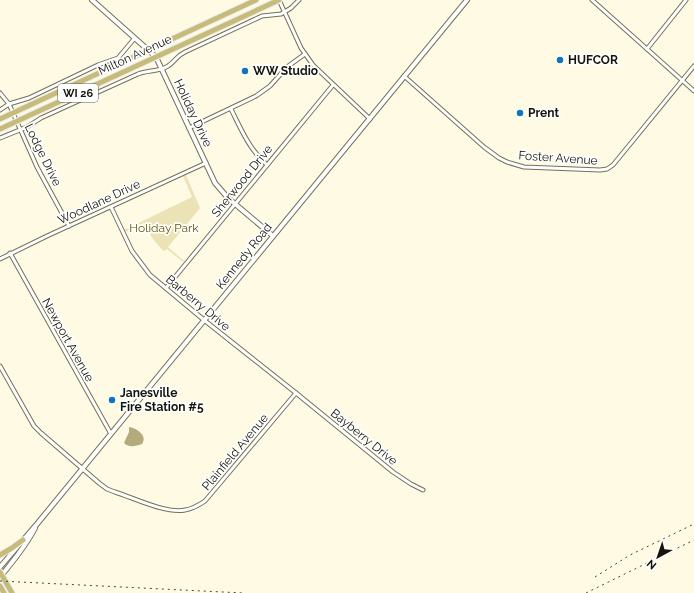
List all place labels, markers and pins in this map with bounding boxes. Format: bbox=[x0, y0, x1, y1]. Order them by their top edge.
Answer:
place label: HUFCOR bbox=[568, 53, 618, 67]
marker: HUFCOR bbox=[555, 55, 565, 65]
place label: WW Studio bbox=[253, 64, 318, 78]
marker: WW Studio bbox=[240, 66, 250, 76]
place label: Prent bbox=[528, 106, 559, 120]
marker: Prent bbox=[515, 108, 525, 118]
place label: Janesville Fire Station #5 bbox=[120, 386, 204, 414]
marker: Janesville Fire Station #5 bbox=[107, 395, 117, 405]

